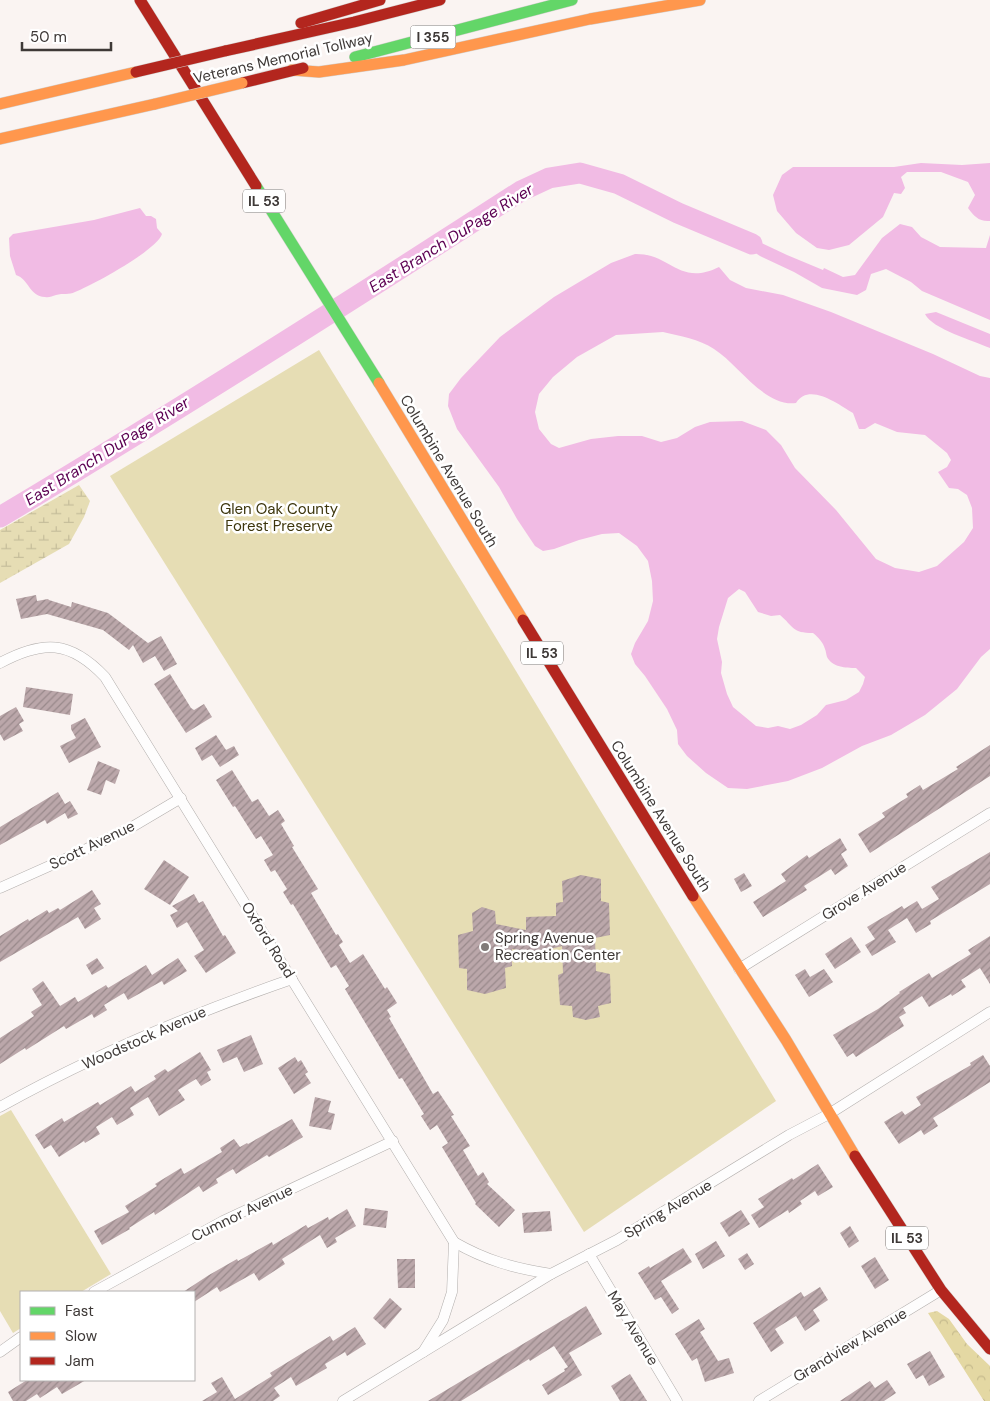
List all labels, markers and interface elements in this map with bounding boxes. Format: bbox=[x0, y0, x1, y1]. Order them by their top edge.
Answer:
scale bar bbox=[22, 20, 111, 52]
road number: I 355 bbox=[410, 26, 456, 48]
text: 50 m bbox=[30, 27, 67, 47]
street label: Veterans Memorial Tollway bbox=[191, 27, 375, 88]
water label: East Branch DuPage River bbox=[365, 178, 538, 297]
road number: IL 53 bbox=[243, 190, 285, 212]
water label: East Branch DuPage River bbox=[21, 391, 194, 510]
street label: Columbine Avenue South bbox=[395, 391, 503, 551]
park label: Glen Oak County Forest Preserve bbox=[220, 499, 339, 536]
road number: IL 53 bbox=[521, 641, 563, 664]
street label: Columbine Avenue South bbox=[606, 737, 716, 895]
street label: Scott Avenue bbox=[46, 816, 138, 874]
street label: Grove Avenue bbox=[818, 857, 910, 925]
street label: Oxford Road bbox=[237, 898, 299, 982]
place label: Spring Avenue Recreation Center bbox=[495, 928, 621, 965]
marker: Spring Avenue Recreation Center bbox=[479, 941, 491, 953]
street label: Woodstock Avenue bbox=[79, 1002, 209, 1074]
street label: Spring Avenue bbox=[620, 1175, 716, 1243]
street label: Cumnor Avenue bbox=[188, 1180, 296, 1246]
road number: IL 53 bbox=[886, 1226, 928, 1250]
street label: May Avenue bbox=[603, 1287, 663, 1369]
legend bbox=[20, 1291, 195, 1381]
text: Fast bbox=[65, 1301, 94, 1321]
street label: Grandview Avenue bbox=[789, 1303, 911, 1387]
text: Slow bbox=[65, 1326, 98, 1346]
text: Jam bbox=[65, 1351, 94, 1371]

